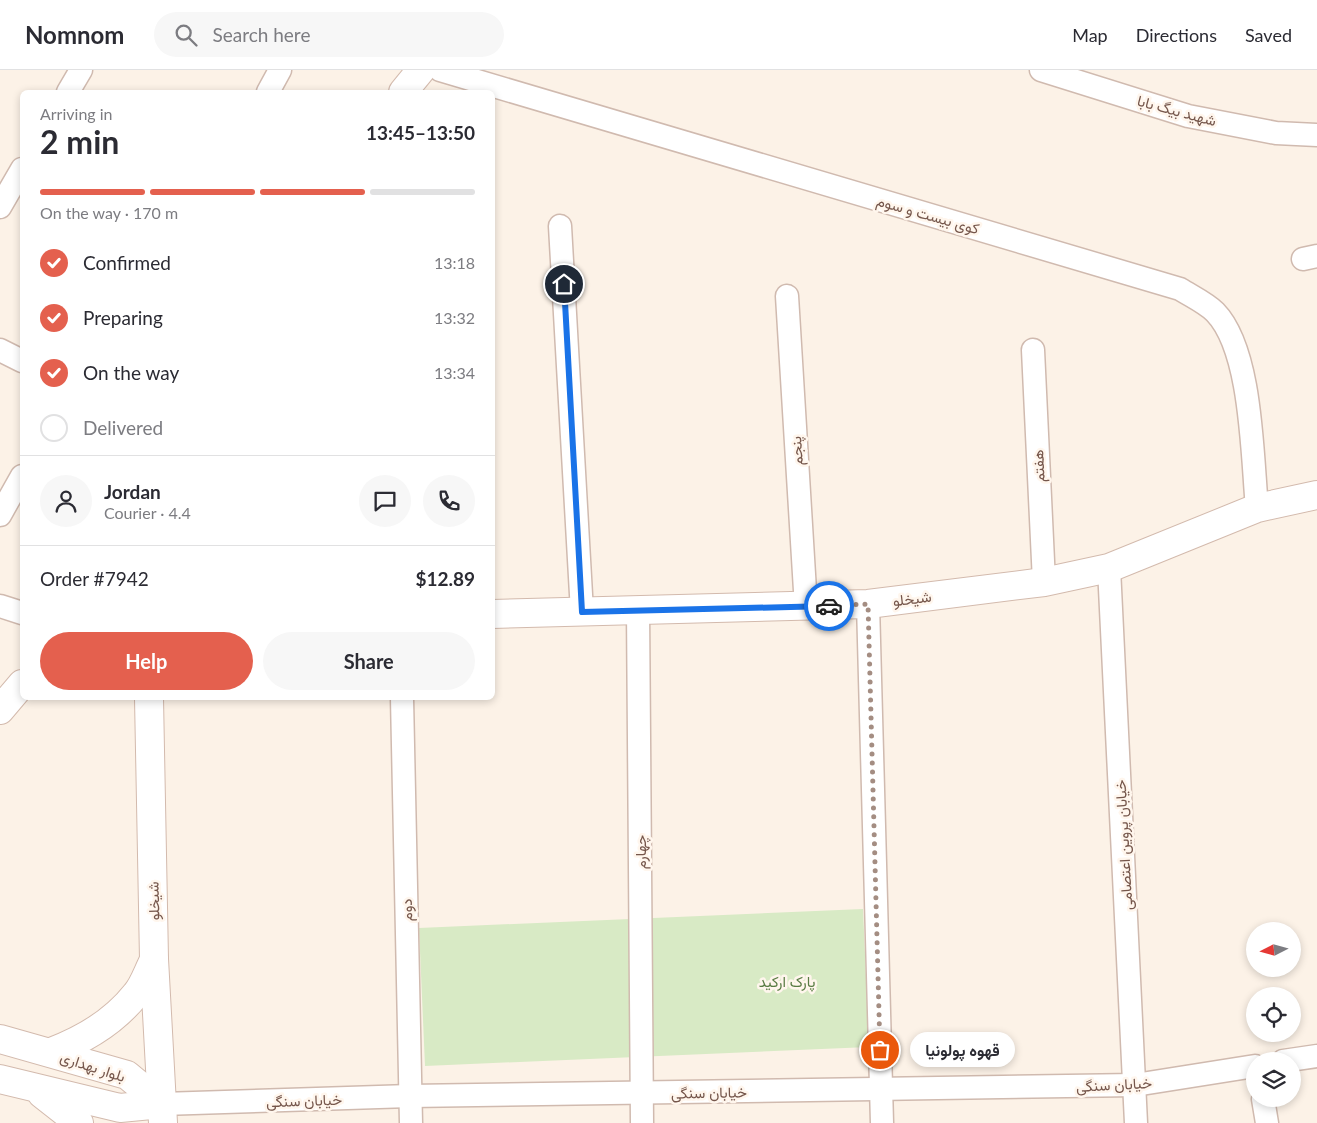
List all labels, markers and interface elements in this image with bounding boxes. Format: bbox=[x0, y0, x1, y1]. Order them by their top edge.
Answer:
search box bbox=[154, 12, 504, 57]
text: Nomnom bbox=[25, 20, 124, 49]
icon: search bbox=[172, 21, 200, 49]
text: Search here bbox=[212, 23, 310, 46]
text: Map bbox=[1072, 24, 1108, 46]
text: Directions bbox=[1136, 24, 1217, 46]
text: Saved bbox=[1245, 24, 1292, 46]
street label: شهید بیگ بابا bbox=[1135, 91, 1219, 130]
text: Arriving in bbox=[40, 104, 113, 123]
text: 13:45–13:50 bbox=[366, 121, 475, 144]
text: 2 min bbox=[40, 122, 119, 161]
street label: کوی بیست و سوم bbox=[874, 191, 982, 239]
text: On the way · 170 m bbox=[40, 203, 178, 222]
icon: check bbox=[40, 249, 68, 277]
text: Confirmed bbox=[83, 251, 171, 274]
text: 13:18 bbox=[434, 253, 475, 272]
pin bbox=[543, 263, 585, 305]
icon: home bbox=[550, 270, 578, 298]
icon: check bbox=[40, 304, 68, 332]
text: Preparing bbox=[83, 306, 163, 329]
text: 13:32 bbox=[434, 308, 475, 327]
icon: check bbox=[40, 359, 68, 387]
text: On the way bbox=[83, 361, 179, 384]
text: 13:34 bbox=[434, 363, 475, 382]
text: Delivered bbox=[83, 416, 163, 439]
street label: پنجم bbox=[786, 436, 808, 466]
street label: هفتم bbox=[1028, 449, 1050, 483]
button: person bbox=[40, 475, 92, 527]
button: chat bbox=[359, 475, 411, 527]
button: phone bbox=[423, 475, 475, 527]
text: Jordan bbox=[104, 480, 161, 503]
text: Courier · 4.4 bbox=[104, 503, 191, 522]
text: Order #7942 bbox=[40, 567, 149, 590]
text: $12.89 bbox=[415, 567, 475, 590]
courier bbox=[804, 581, 854, 631]
street label: شیخلو bbox=[892, 587, 933, 610]
icon: car bbox=[815, 592, 843, 620]
button: Help bbox=[40, 632, 253, 690]
button: Share bbox=[263, 632, 475, 690]
street label: خیابان پروین اعتصامی bbox=[1111, 779, 1137, 911]
street label: چهارم bbox=[631, 835, 651, 869]
street label: شیخلو bbox=[144, 881, 163, 921]
street label: دوم bbox=[397, 898, 417, 922]
north arrow bbox=[1246, 922, 1301, 978]
map controls bbox=[1246, 922, 1301, 1107]
park label: پارک ارکید bbox=[759, 972, 815, 992]
button: locate bbox=[1246, 987, 1301, 1042]
pin bbox=[859, 1029, 901, 1071]
callout: قهوه پولونیا bbox=[910, 1032, 1015, 1068]
icon: bag bbox=[866, 1036, 894, 1064]
text: قهوه پولونیا bbox=[925, 1040, 1000, 1059]
street label: بلوار بهداری bbox=[58, 1047, 128, 1087]
button: layers bbox=[1246, 1052, 1301, 1107]
street label: خیابان سنگی bbox=[1076, 1073, 1153, 1097]
street label: خیابان سنگی bbox=[671, 1082, 747, 1104]
street label: خیابان سنگی bbox=[266, 1090, 342, 1112]

